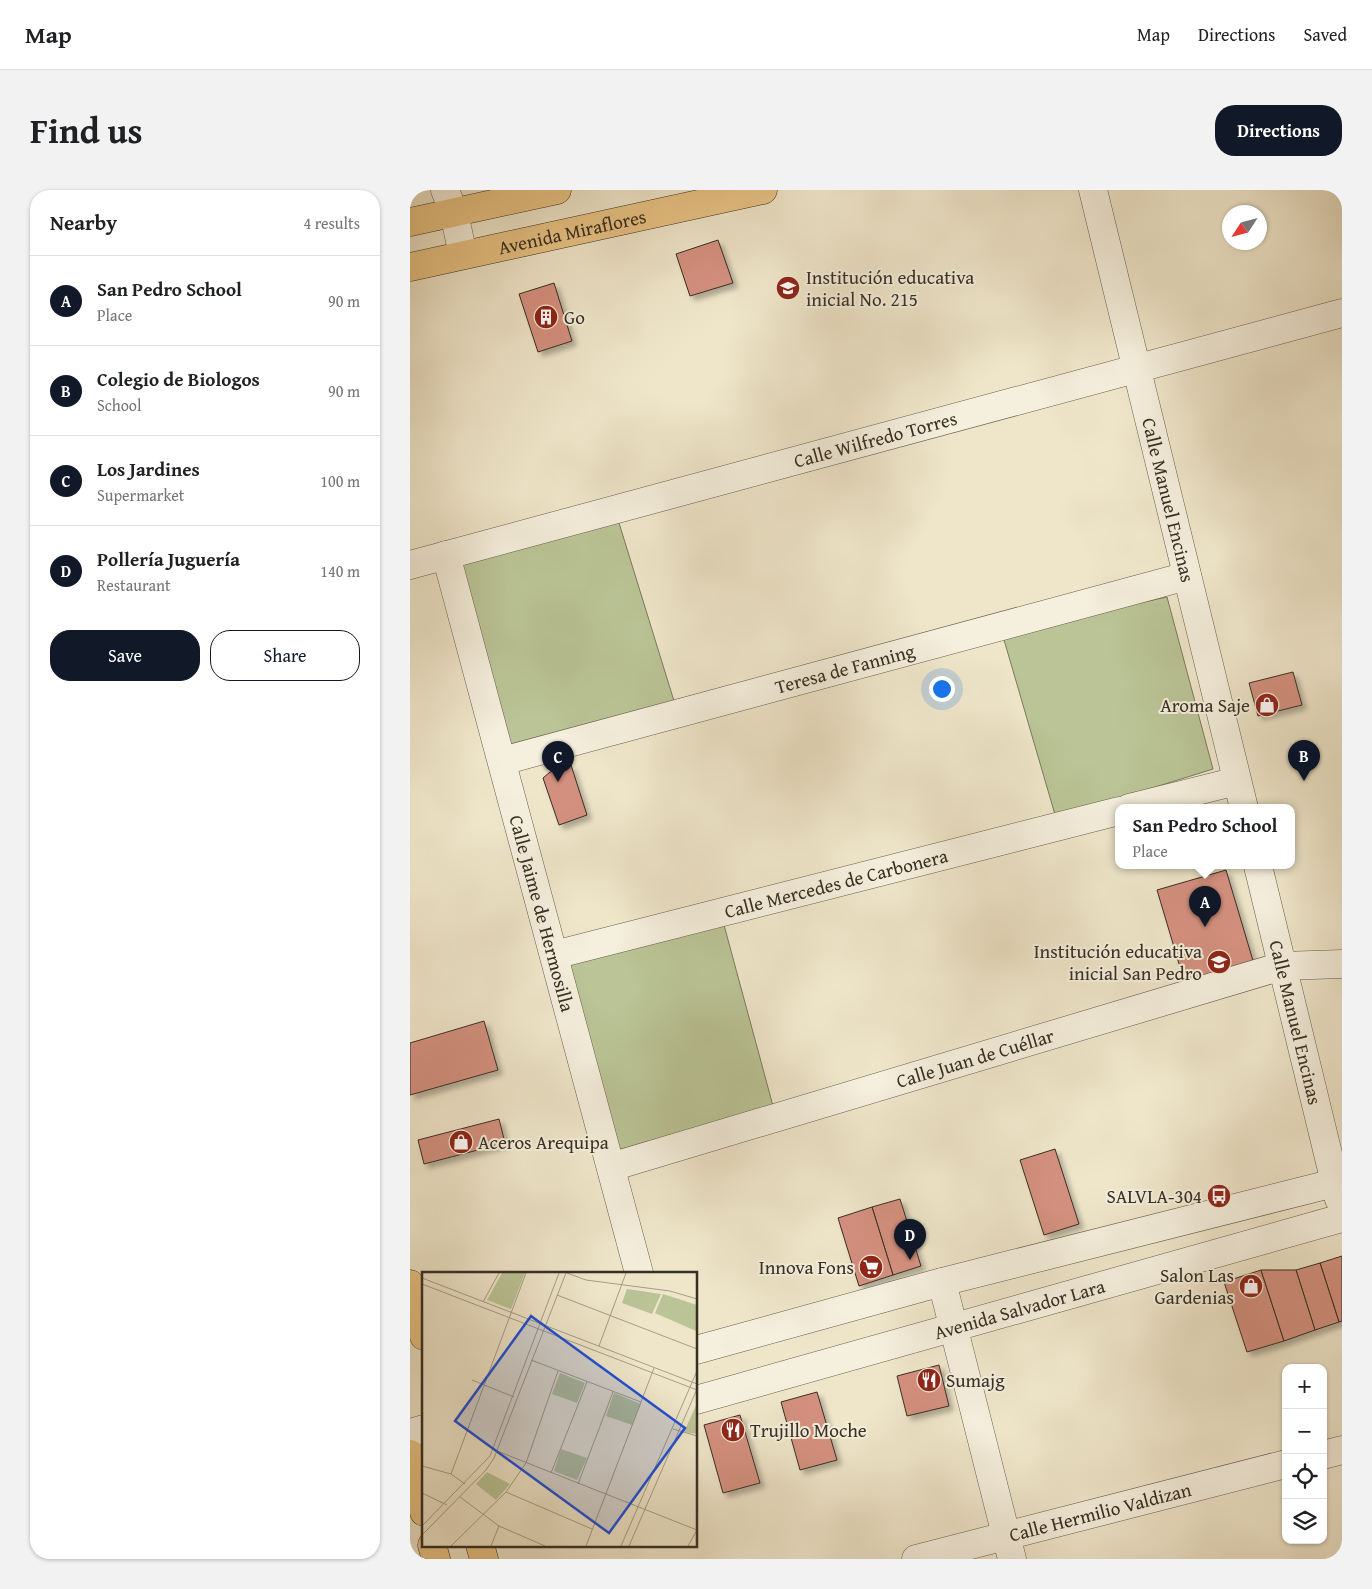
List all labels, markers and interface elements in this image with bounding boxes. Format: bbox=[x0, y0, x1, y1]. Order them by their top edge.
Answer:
text: Map bbox=[25, 17, 72, 52]
text: Map bbox=[1137, 21, 1170, 48]
text: Directions bbox=[1198, 21, 1275, 48]
text: Saved bbox=[1303, 21, 1347, 48]
text: Find us bbox=[30, 105, 143, 156]
button: Directions bbox=[1215, 105, 1342, 156]
street label: Avenida Miraflores bbox=[496, 202, 649, 261]
north arrow bbox=[1222, 205, 1267, 250]
text: Nearby bbox=[50, 207, 117, 238]
text: 4 results bbox=[303, 211, 360, 235]
place label: Institución educativa inicial No. 215 bbox=[806, 263, 974, 313]
text: San Pedro School bbox=[97, 275, 242, 303]
school or university icon: Institución educativa inicial No. 215 bbox=[775, 275, 801, 301]
text: A bbox=[61, 289, 71, 313]
text: 90 m bbox=[328, 289, 360, 313]
text: Place bbox=[97, 303, 132, 327]
place label: Go bbox=[564, 303, 585, 331]
building icon: Go bbox=[533, 304, 559, 330]
text: Colegio de Biologos bbox=[97, 365, 260, 393]
text: B bbox=[61, 379, 71, 403]
text: 90 m bbox=[328, 379, 360, 403]
text: School bbox=[97, 393, 141, 417]
street label: Calle Wilfredo Torres bbox=[791, 404, 960, 475]
street label: Calle Manuel Encinas bbox=[1135, 415, 1202, 585]
text: Los Jardines bbox=[97, 455, 200, 483]
text: C bbox=[61, 469, 71, 493]
text: 100 m bbox=[320, 469, 360, 493]
text: Supermarket bbox=[97, 483, 184, 507]
text: Pollería Juguería bbox=[97, 545, 240, 573]
text: D bbox=[61, 559, 71, 583]
text: 140 m bbox=[320, 559, 360, 583]
text: Restaurant bbox=[97, 573, 171, 597]
button: Save bbox=[50, 630, 200, 681]
button: Share bbox=[210, 630, 360, 681]
street label: Teresa de Fanning bbox=[772, 636, 918, 701]
your location bbox=[929, 676, 955, 702]
place label: Aroma Saje bbox=[1160, 691, 1250, 719]
shop icon: Aroma Saje bbox=[1254, 692, 1280, 718]
pin: B bbox=[1288, 740, 1320, 781]
pin: C bbox=[542, 741, 574, 782]
popup bbox=[1115, 804, 1295, 869]
text: San Pedro School bbox=[1133, 811, 1277, 839]
street label: Calle Jaime de Hermosilla bbox=[503, 812, 582, 1015]
text: Place bbox=[1133, 839, 1168, 863]
street label: Calle Mercedes de Carbonera bbox=[721, 841, 951, 925]
pin: A bbox=[1189, 886, 1221, 927]
place label: Institución educativa inicial San Pedro bbox=[1034, 937, 1202, 987]
street label: Calle Manuel Encinas bbox=[1263, 937, 1330, 1108]
school or university icon: Institución educativa inicial San Pedro bbox=[1206, 949, 1232, 975]
street label: Calle Juan de Cuéllar bbox=[893, 1021, 1058, 1095]
place label: Aceros Arequipa bbox=[478, 1128, 609, 1156]
shop icon: Aceros Arequipa bbox=[448, 1129, 474, 1155]
place label: SALVLA-304 bbox=[1106, 1182, 1202, 1210]
bus stop icon: SALVLA-304 bbox=[1206, 1183, 1232, 1209]
pin: D bbox=[894, 1219, 926, 1260]
place label: Innova Fons bbox=[759, 1253, 854, 1281]
supermarket icon: Innova Fons bbox=[858, 1254, 884, 1280]
place label: Salon Las Gardenias bbox=[1155, 1261, 1234, 1311]
street label: Avenida Salvador Lara bbox=[931, 1271, 1108, 1346]
inset map bbox=[422, 1272, 698, 1546]
shop icon: Salon Las Gardenias bbox=[1238, 1273, 1264, 1299]
map controls bbox=[1282, 1364, 1327, 1544]
button: + bbox=[1282, 1364, 1327, 1409]
place label: Sumajg bbox=[946, 1366, 1005, 1394]
restaurant icon: Sumajg bbox=[916, 1367, 942, 1393]
button: − bbox=[1282, 1409, 1327, 1454]
place label: Trujillo Moche bbox=[750, 1416, 867, 1444]
restaurant icon: Trujillo Moche bbox=[720, 1417, 746, 1443]
button: locate bbox=[1282, 1454, 1327, 1499]
street label: Calle Hermilio Valdizan bbox=[1006, 1475, 1194, 1549]
button: layers bbox=[1282, 1499, 1327, 1544]

